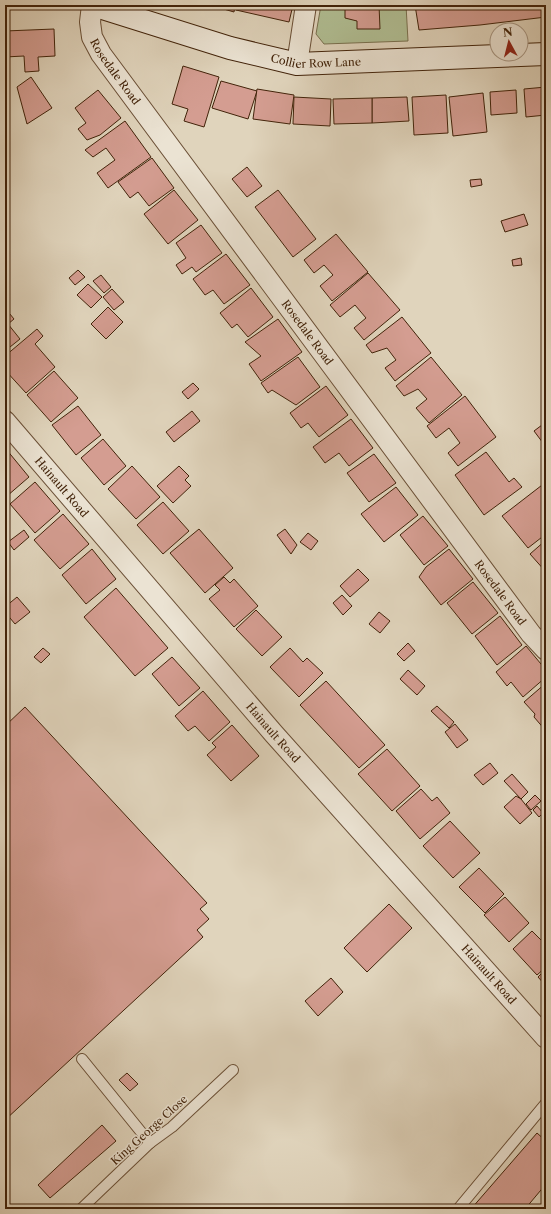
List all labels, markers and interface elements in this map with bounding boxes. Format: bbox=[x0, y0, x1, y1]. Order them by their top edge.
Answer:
north arrow bbox=[489, 22, 529, 62]
text: N bbox=[502, 24, 514, 40]
street label: Rosedale Road bbox=[87, 36, 143, 108]
street label: Collier Row Lane bbox=[269, 51, 361, 71]
street label: Rosedale Road bbox=[279, 297, 336, 368]
street label: Hainault Road bbox=[32, 454, 92, 520]
street label: Rosedale Road bbox=[472, 557, 529, 628]
street label: Hainault Road bbox=[243, 700, 303, 766]
street label: Hainault Road bbox=[459, 941, 519, 1007]
street label: King George Close bbox=[108, 1092, 190, 1168]

